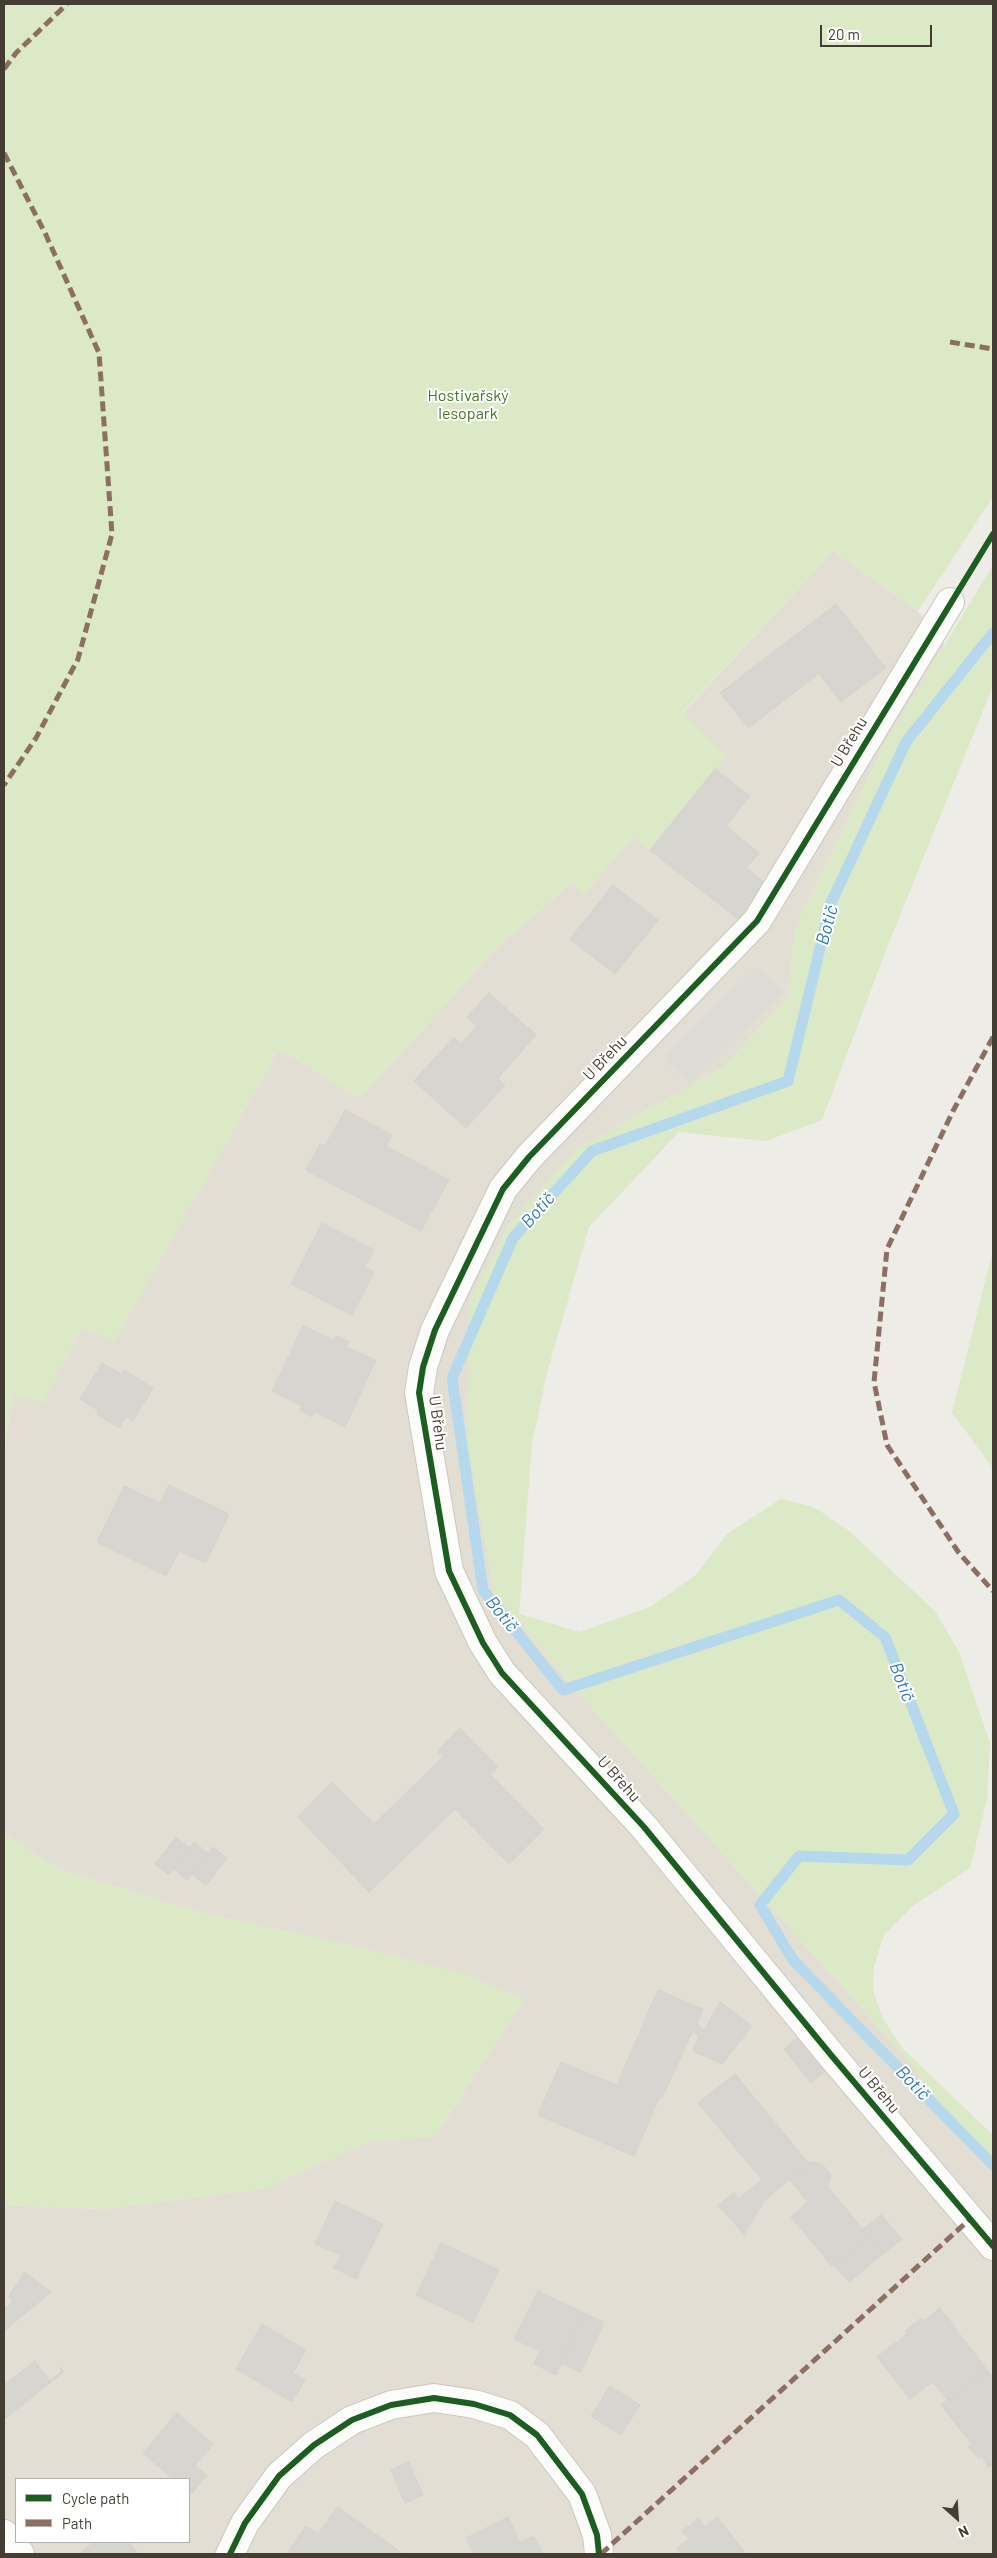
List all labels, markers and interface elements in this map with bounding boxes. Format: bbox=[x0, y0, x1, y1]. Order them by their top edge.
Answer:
scale bar bbox=[822, 15, 934, 47]
text: 20 m bbox=[828, 25, 860, 43]
park label: Hostivařský lesopark bbox=[427, 386, 509, 424]
street label: U Břehu bbox=[827, 713, 871, 771]
water label: Botič bbox=[811, 903, 843, 947]
street label: U Břehu bbox=[579, 1032, 631, 1084]
water label: Botič bbox=[517, 1188, 559, 1232]
street label: U Břehu bbox=[425, 1394, 451, 1452]
water label: Botič bbox=[481, 1592, 523, 1636]
water label: Botič bbox=[885, 1659, 919, 1705]
street label: U Břehu bbox=[593, 1752, 645, 1806]
water label: Botič bbox=[891, 2061, 935, 2105]
street label: U Břehu bbox=[854, 2063, 904, 2117]
legend bbox=[15, 2478, 190, 2543]
text: Cycle path bbox=[62, 2489, 129, 2507]
north arrow bbox=[932, 2493, 982, 2543]
text: Path bbox=[62, 2514, 92, 2532]
text: N bbox=[956, 2522, 972, 2542]

